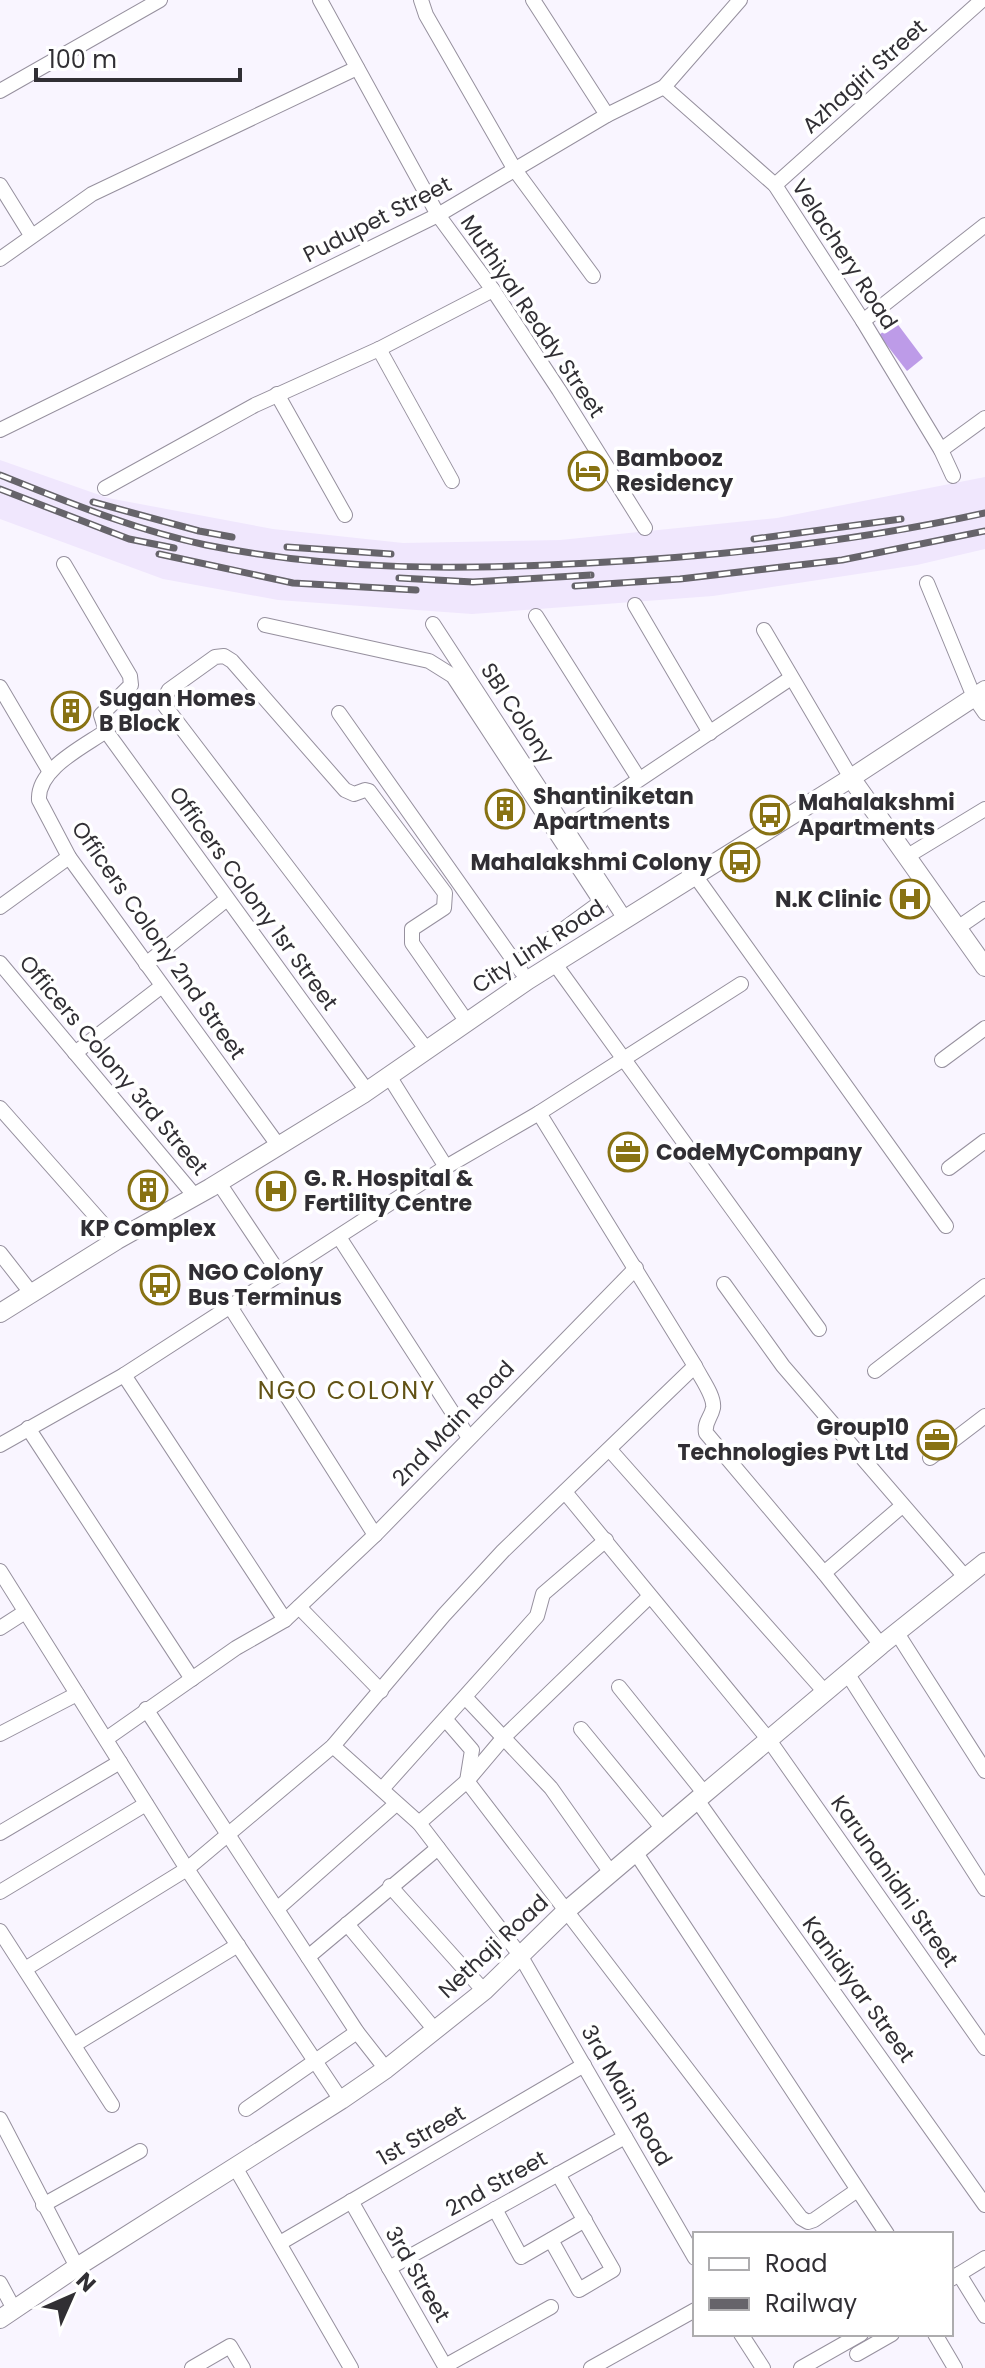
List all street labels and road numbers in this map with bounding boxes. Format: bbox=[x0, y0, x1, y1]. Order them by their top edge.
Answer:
street label: Azhagiri Street bbox=[795, 12, 933, 141]
street label: Pudupet Street bbox=[298, 169, 457, 270]
street label: Velachery Road bbox=[784, 173, 905, 335]
street label: Muthiyal Reddy Street bbox=[453, 209, 612, 424]
street label: SBI Colony bbox=[473, 657, 562, 770]
street label: Officers Colony 1sr Street bbox=[162, 780, 345, 1016]
street label: Officers Colony 2nd Street bbox=[64, 815, 253, 1066]
street label: City Link Road bbox=[466, 892, 610, 1001]
street label: Officers Colony 3rd Street bbox=[12, 949, 215, 1182]
street label: 2nd Main Road bbox=[385, 1354, 521, 1493]
street label: Karunanidhi Street bbox=[824, 1789, 966, 1974]
street label: Nethaji Road bbox=[432, 1887, 555, 2005]
street label: Kanidiyar Street bbox=[795, 1910, 922, 2069]
street label: 3rd Main Road bbox=[574, 2019, 680, 2172]
street label: 1st Street bbox=[372, 2098, 471, 2173]
street label: 2nd Street bbox=[440, 2143, 553, 2224]
street label: 3rd Street bbox=[378, 2220, 458, 2328]

